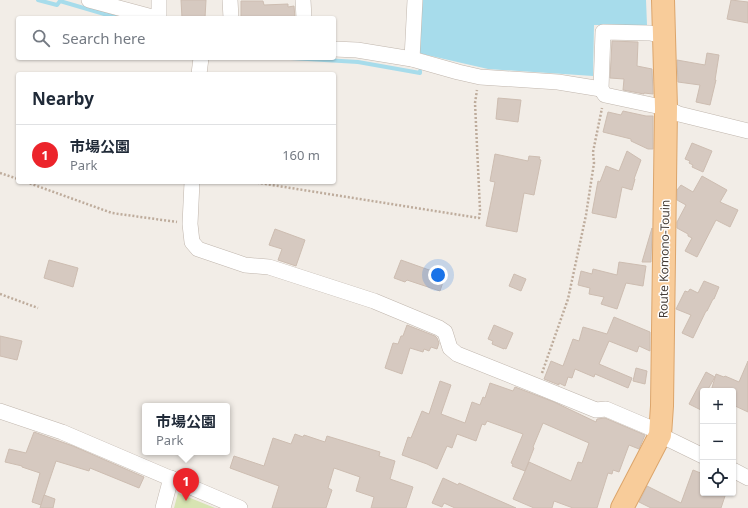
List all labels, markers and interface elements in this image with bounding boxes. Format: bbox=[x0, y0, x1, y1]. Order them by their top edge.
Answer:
search box bbox=[16, 16, 336, 60]
icon: search bbox=[30, 27, 52, 49]
text: Search here bbox=[62, 28, 145, 48]
text: Nearby bbox=[32, 87, 94, 110]
text: 市場公園 bbox=[70, 136, 130, 156]
text: 1 bbox=[41, 146, 49, 164]
text: 160 m bbox=[282, 146, 320, 164]
text: Park bbox=[70, 156, 97, 174]
street label: Route Komono-Touin bbox=[654, 200, 674, 318]
your location bbox=[428, 265, 448, 285]
map controls bbox=[700, 388, 736, 496]
button: + bbox=[700, 388, 736, 424]
popup bbox=[142, 403, 230, 455]
text: 市場公園 bbox=[156, 411, 216, 431]
button: − bbox=[700, 424, 736, 460]
text: Park bbox=[156, 431, 183, 449]
button: locate bbox=[700, 460, 736, 496]
pin: 1 bbox=[173, 468, 199, 501]

